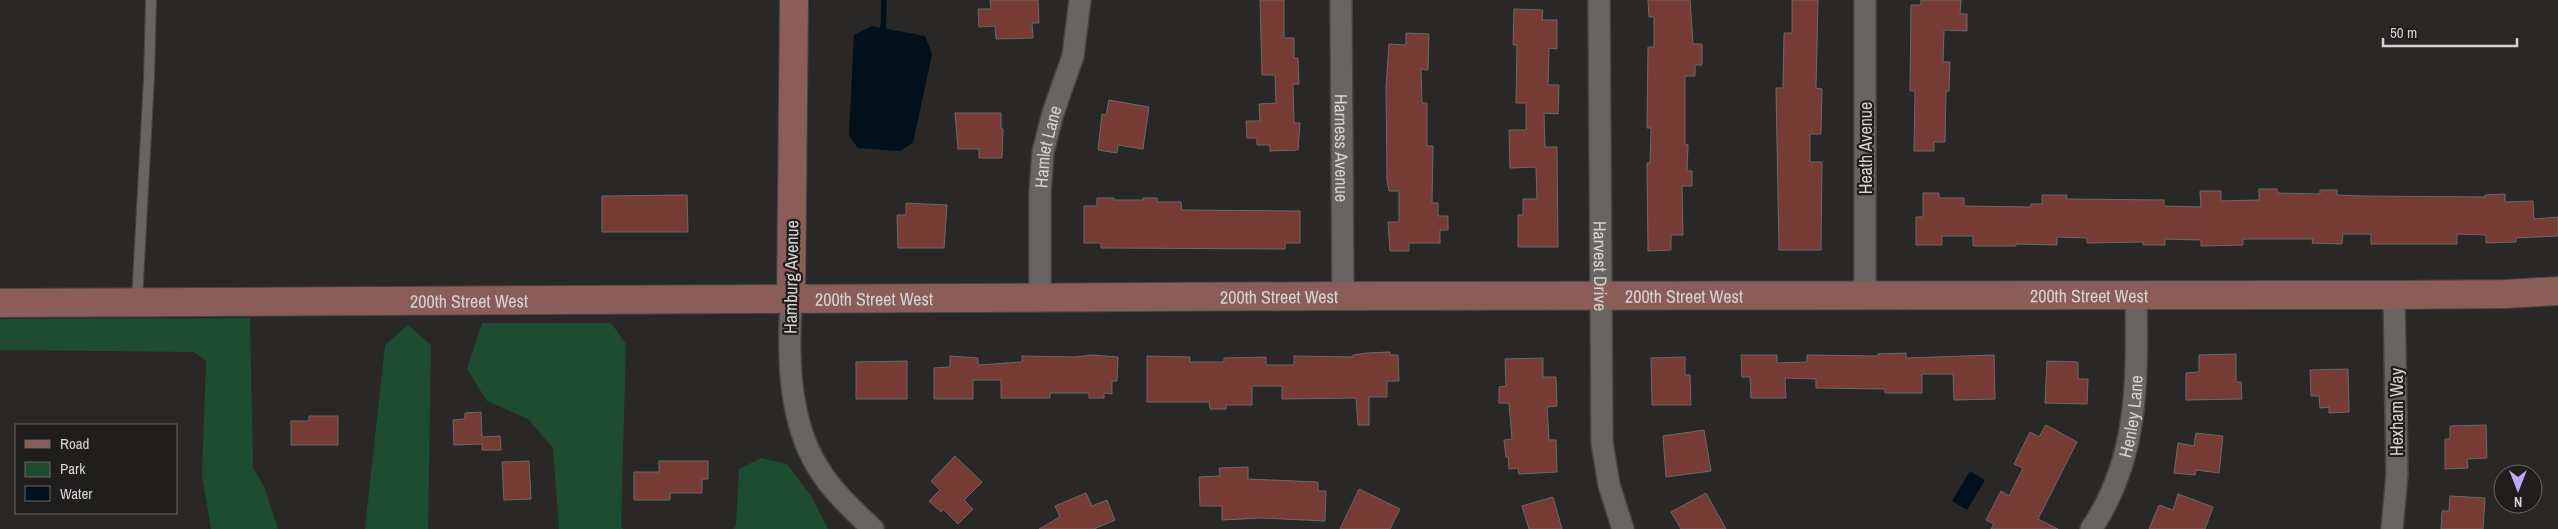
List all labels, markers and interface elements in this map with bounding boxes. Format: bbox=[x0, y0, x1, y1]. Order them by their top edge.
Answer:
scale bar bbox=[2383, 15, 2517, 47]
text: 50 m bbox=[2390, 22, 2417, 43]
street label: Harness Avenue bbox=[1329, 94, 1355, 202]
street label: Hamlet Lane bbox=[1028, 102, 1067, 189]
street label: Heath Avenue bbox=[1853, 102, 1878, 194]
street label: Hamburg Avenue bbox=[778, 220, 804, 334]
street label: Harvest Drive bbox=[1588, 221, 1614, 311]
street label: 200th Street West bbox=[1625, 283, 1743, 308]
street label: 200th Street West bbox=[2030, 283, 2148, 308]
street label: 200th Street West bbox=[1220, 284, 1338, 309]
street label: 200th Street West bbox=[815, 286, 933, 311]
street label: 200th Street West bbox=[410, 288, 528, 313]
street label: Hexham Way bbox=[2384, 367, 2409, 456]
street label: Henley Lane bbox=[2112, 374, 2148, 460]
legend bbox=[15, 424, 178, 514]
text: Road bbox=[60, 433, 89, 454]
text: Park bbox=[60, 458, 86, 479]
north arrow bbox=[2493, 464, 2543, 514]
text: Water bbox=[60, 483, 92, 504]
text: N bbox=[2514, 493, 2522, 511]

